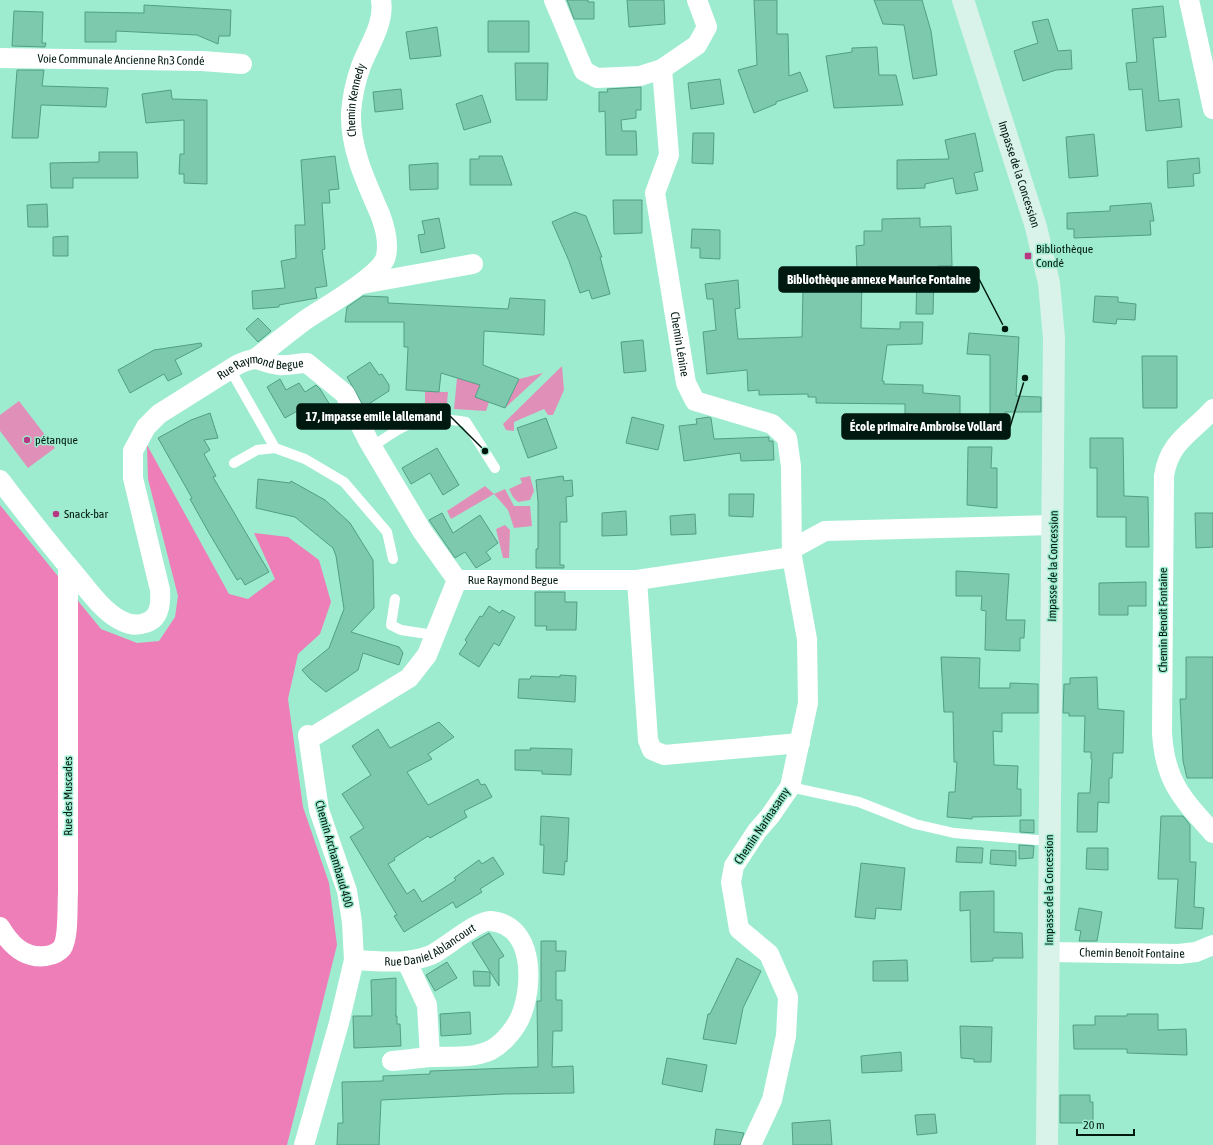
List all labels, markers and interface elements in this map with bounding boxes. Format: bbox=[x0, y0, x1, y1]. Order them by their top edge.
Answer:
street label: Voie Communale Ancienne Rn3 Condé bbox=[37, 52, 205, 68]
street label: Chemin Kennedy bbox=[344, 61, 368, 138]
street label: Impasse de la Concession bbox=[995, 119, 1043, 229]
place label: Bibliothèque Condé bbox=[1036, 242, 1093, 270]
marker: Bibliothèque Condé bbox=[1023, 251, 1033, 261]
callout: Bibliothèque annexe Maurice Fontaine bbox=[779, 267, 979, 292]
text: Bibliothèque annexe Maurice Fontaine bbox=[787, 272, 971, 287]
street label: Chemin Lénine bbox=[667, 311, 692, 378]
street label: Rue Raymond Begue bbox=[215, 352, 304, 383]
callout: 17, impasse emile lallemand bbox=[297, 404, 450, 429]
text: 17, impasse emile lallemand bbox=[305, 409, 443, 424]
callout: École primaire Ambroise Vollard bbox=[842, 414, 1010, 439]
text: École primaire Ambroise Vollard bbox=[850, 419, 1002, 434]
place label: pétanque bbox=[35, 433, 78, 447]
marker: pétanque bbox=[22, 435, 32, 445]
place label: Snack-bar bbox=[64, 507, 108, 521]
marker: Snack-bar bbox=[51, 509, 61, 519]
street label: Impasse de la Concession bbox=[1045, 510, 1061, 622]
street label: Chemin Benoît Fontaine bbox=[1156, 567, 1170, 673]
street label: Rue Raymond Begue bbox=[468, 573, 558, 587]
street label: Rue des Muscades bbox=[61, 756, 75, 836]
street label: Chemin Narinasamy bbox=[731, 785, 793, 867]
street label: Chemin Archambaud 400 bbox=[312, 799, 356, 910]
street label: Impasse de la Concession bbox=[1042, 834, 1056, 946]
street label: Rue Daniel Ablancourt bbox=[384, 920, 478, 969]
street label: Chemin Benoît Fontaine bbox=[1079, 945, 1185, 961]
scale bar bbox=[1077, 1111, 1134, 1137]
text: 20 m bbox=[1083, 1118, 1105, 1132]

